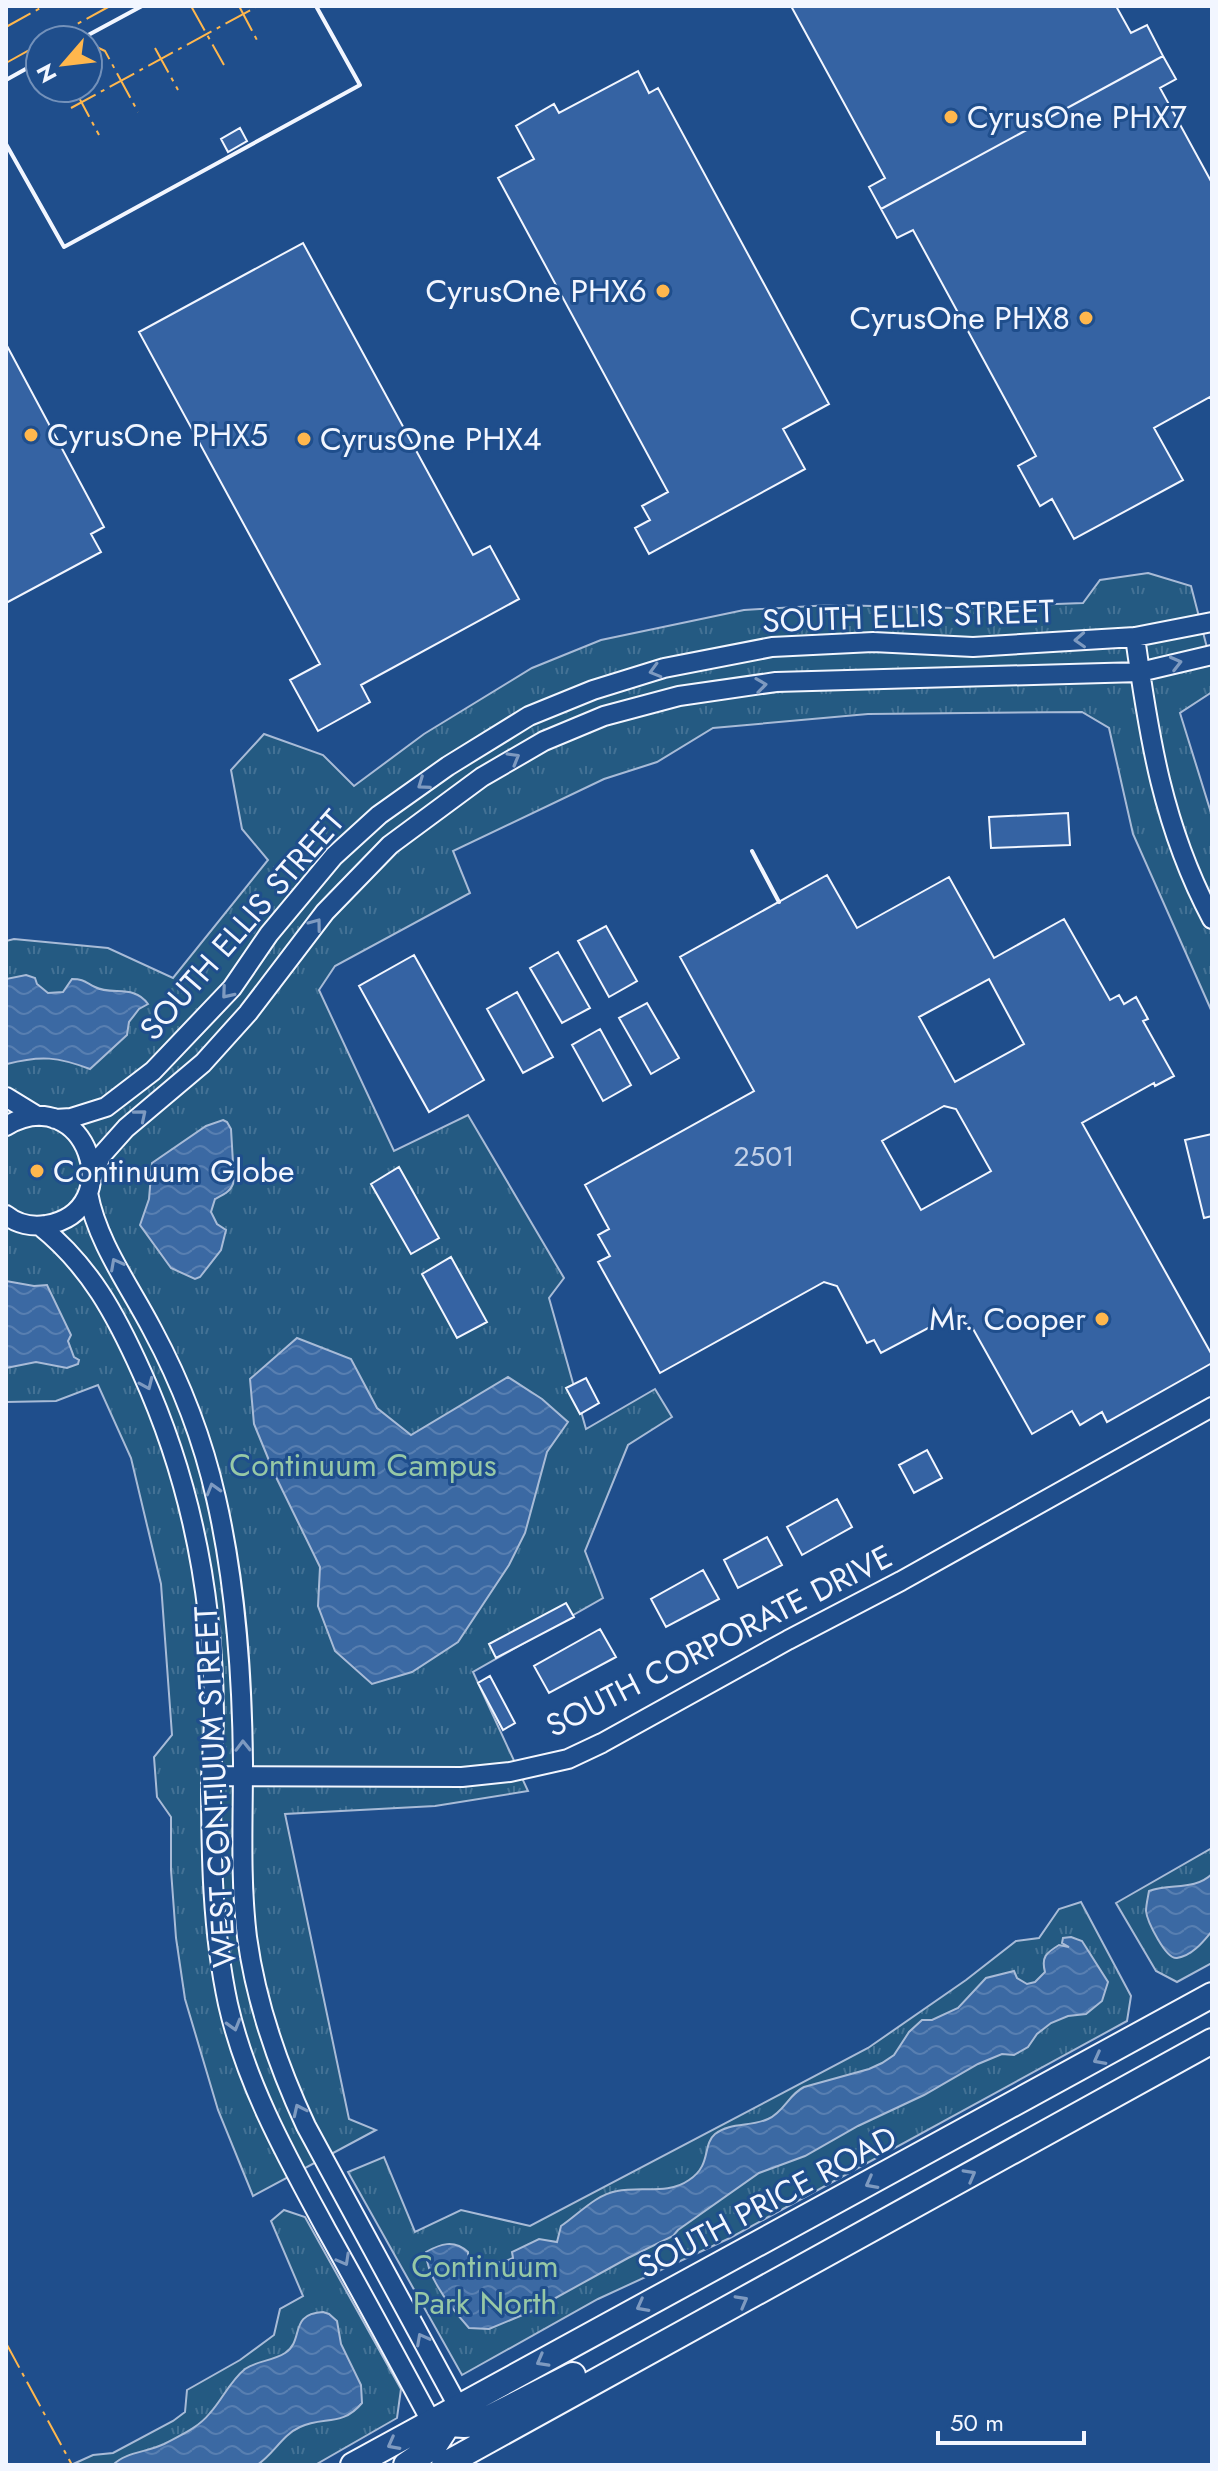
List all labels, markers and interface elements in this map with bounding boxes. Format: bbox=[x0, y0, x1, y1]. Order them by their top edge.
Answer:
north arrow bbox=[24, 24, 104, 104]
text: N bbox=[28, 58, 65, 89]
place label: CyrusOne PHX7 bbox=[967, 94, 1187, 140]
marker: CyrusOne PHX7 bbox=[942, 108, 960, 126]
place label: CyrusOne PHX6 bbox=[426, 268, 647, 314]
marker: CyrusOne PHX6 bbox=[654, 282, 672, 300]
place label: CyrusOne PHX8 bbox=[850, 295, 1070, 341]
marker: CyrusOne PHX8 bbox=[1077, 309, 1095, 327]
place label: CyrusOne PHX5 bbox=[47, 412, 268, 458]
place label: CyrusOne PHX4 bbox=[320, 416, 542, 462]
marker: CyrusOne PHX5 bbox=[22, 426, 40, 444]
marker: CyrusOne PHX4 bbox=[295, 430, 313, 448]
street label: SOUTH ELLIS STREET bbox=[761, 588, 1055, 644]
one-way arrow bbox=[1073, 632, 1086, 649]
one-way arrow bbox=[1169, 656, 1182, 673]
one-way arrow bbox=[648, 662, 662, 678]
one-way arrow bbox=[754, 677, 768, 694]
one-way arrow bbox=[505, 752, 520, 768]
one-way arrow bbox=[417, 774, 431, 789]
street label: SOUTH ELLIS STREET bbox=[129, 800, 355, 1050]
one-way arrow bbox=[306, 918, 320, 933]
one-way arrow bbox=[222, 983, 237, 998]
one-way arrow bbox=[132, 1110, 146, 1125]
house number: 2501 bbox=[733, 1136, 795, 1177]
place label: Continuum Globe bbox=[53, 1148, 295, 1194]
marker: Continuum Globe bbox=[28, 1162, 46, 1180]
one-way arrow bbox=[111, 1258, 126, 1272]
place label: Mr. Cooper bbox=[929, 1296, 1086, 1342]
marker: Mr. Cooper bbox=[1093, 1310, 1111, 1328]
one-way arrow bbox=[138, 1376, 154, 1390]
park label: Continuum Campus bbox=[229, 1442, 497, 1488]
one-way arrow bbox=[206, 1482, 222, 1496]
street label: SOUTH CORPORATE DRIVE bbox=[538, 1534, 900, 1748]
street label: WEST CONTIUUM STREET bbox=[183, 1605, 247, 1969]
one-way arrow bbox=[234, 1739, 251, 1752]
one-way arrow bbox=[225, 2018, 241, 2032]
one-way arrow bbox=[1093, 2049, 1108, 2064]
one-way arrow bbox=[293, 2104, 309, 2118]
street label: SOUTH PRICE ROAD bbox=[629, 2114, 905, 2290]
one-way arrow bbox=[961, 2170, 976, 2185]
one-way arrow bbox=[864, 2173, 879, 2188]
park label: Continuum Park North bbox=[411, 2243, 559, 2326]
one-way arrow bbox=[334, 2252, 349, 2267]
one-way arrow bbox=[734, 2295, 748, 2310]
one-way arrow bbox=[636, 2297, 650, 2312]
one-way arrow bbox=[416, 2333, 431, 2348]
one-way arrow bbox=[536, 2352, 550, 2367]
scale bar bbox=[938, 2395, 1084, 2445]
text: 50 m bbox=[950, 2405, 1004, 2440]
one-way arrow bbox=[386, 2434, 401, 2449]

